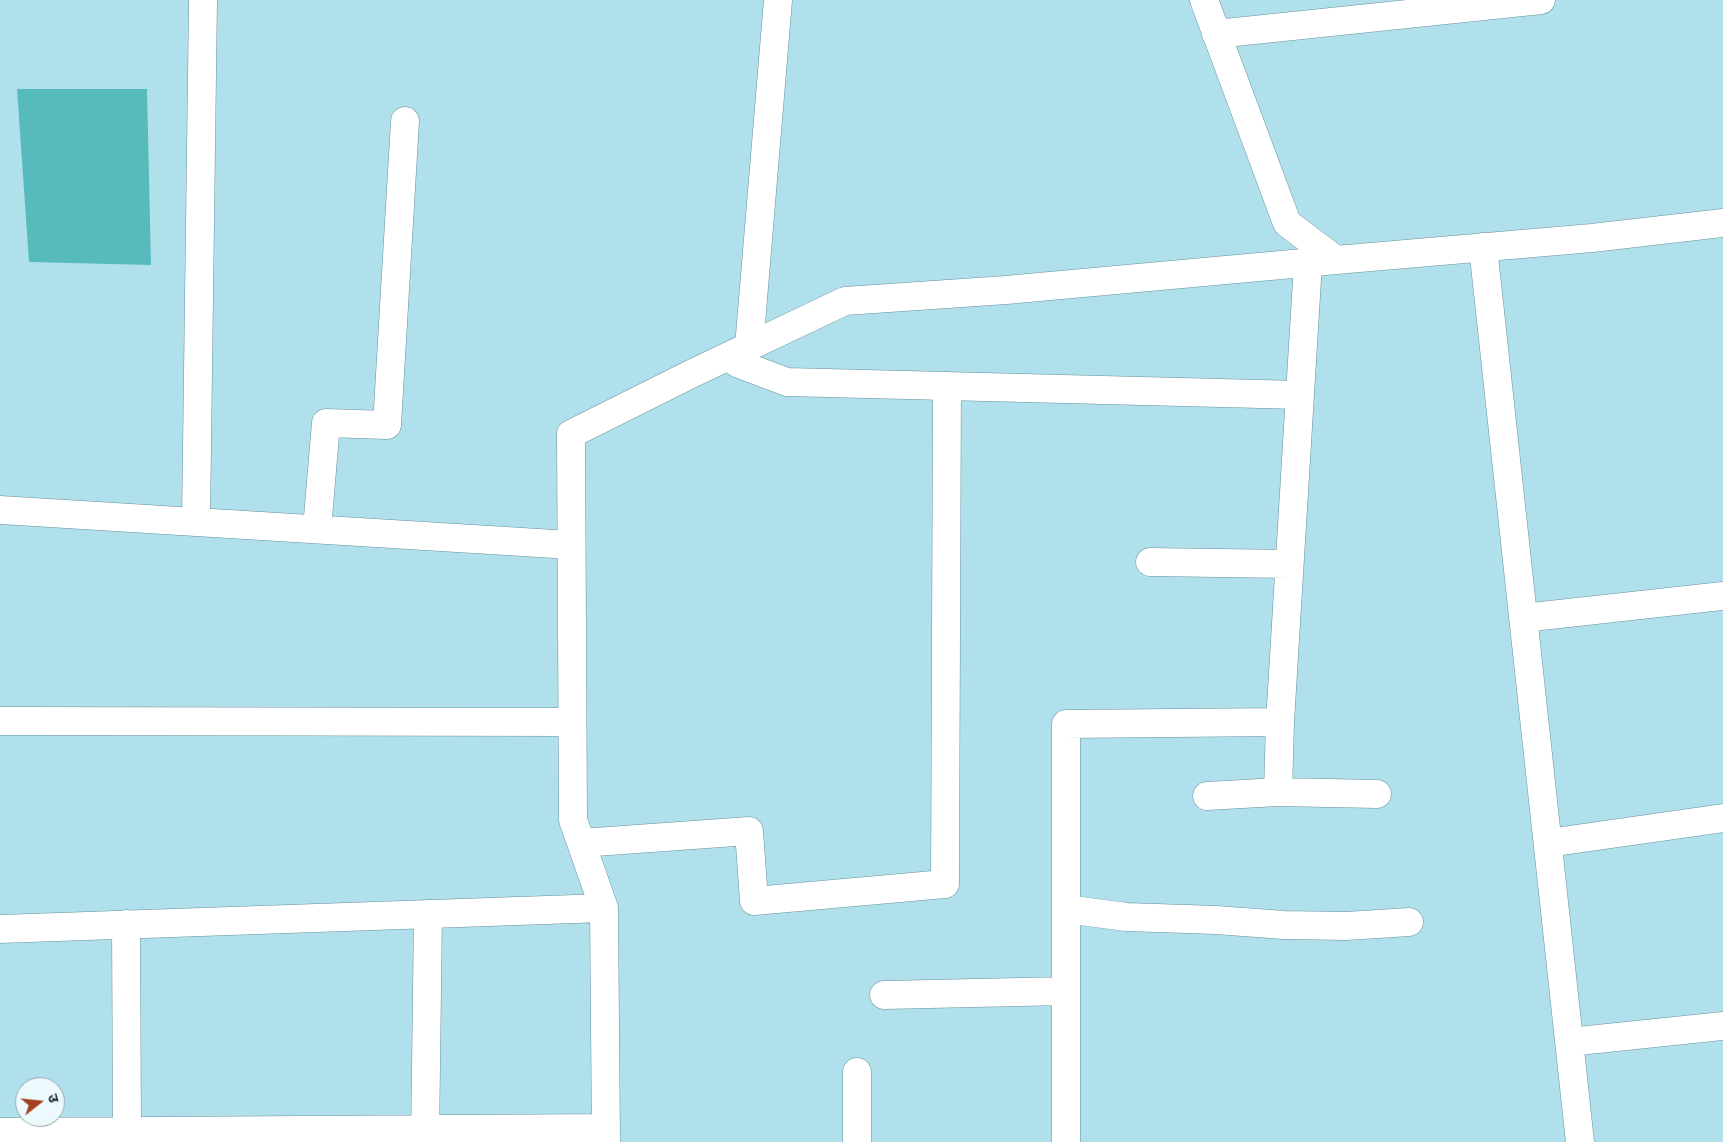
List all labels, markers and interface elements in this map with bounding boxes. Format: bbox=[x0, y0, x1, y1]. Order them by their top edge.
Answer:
north arrow bbox=[15, 1077, 65, 1127]
text: उ bbox=[44, 1092, 63, 1105]

